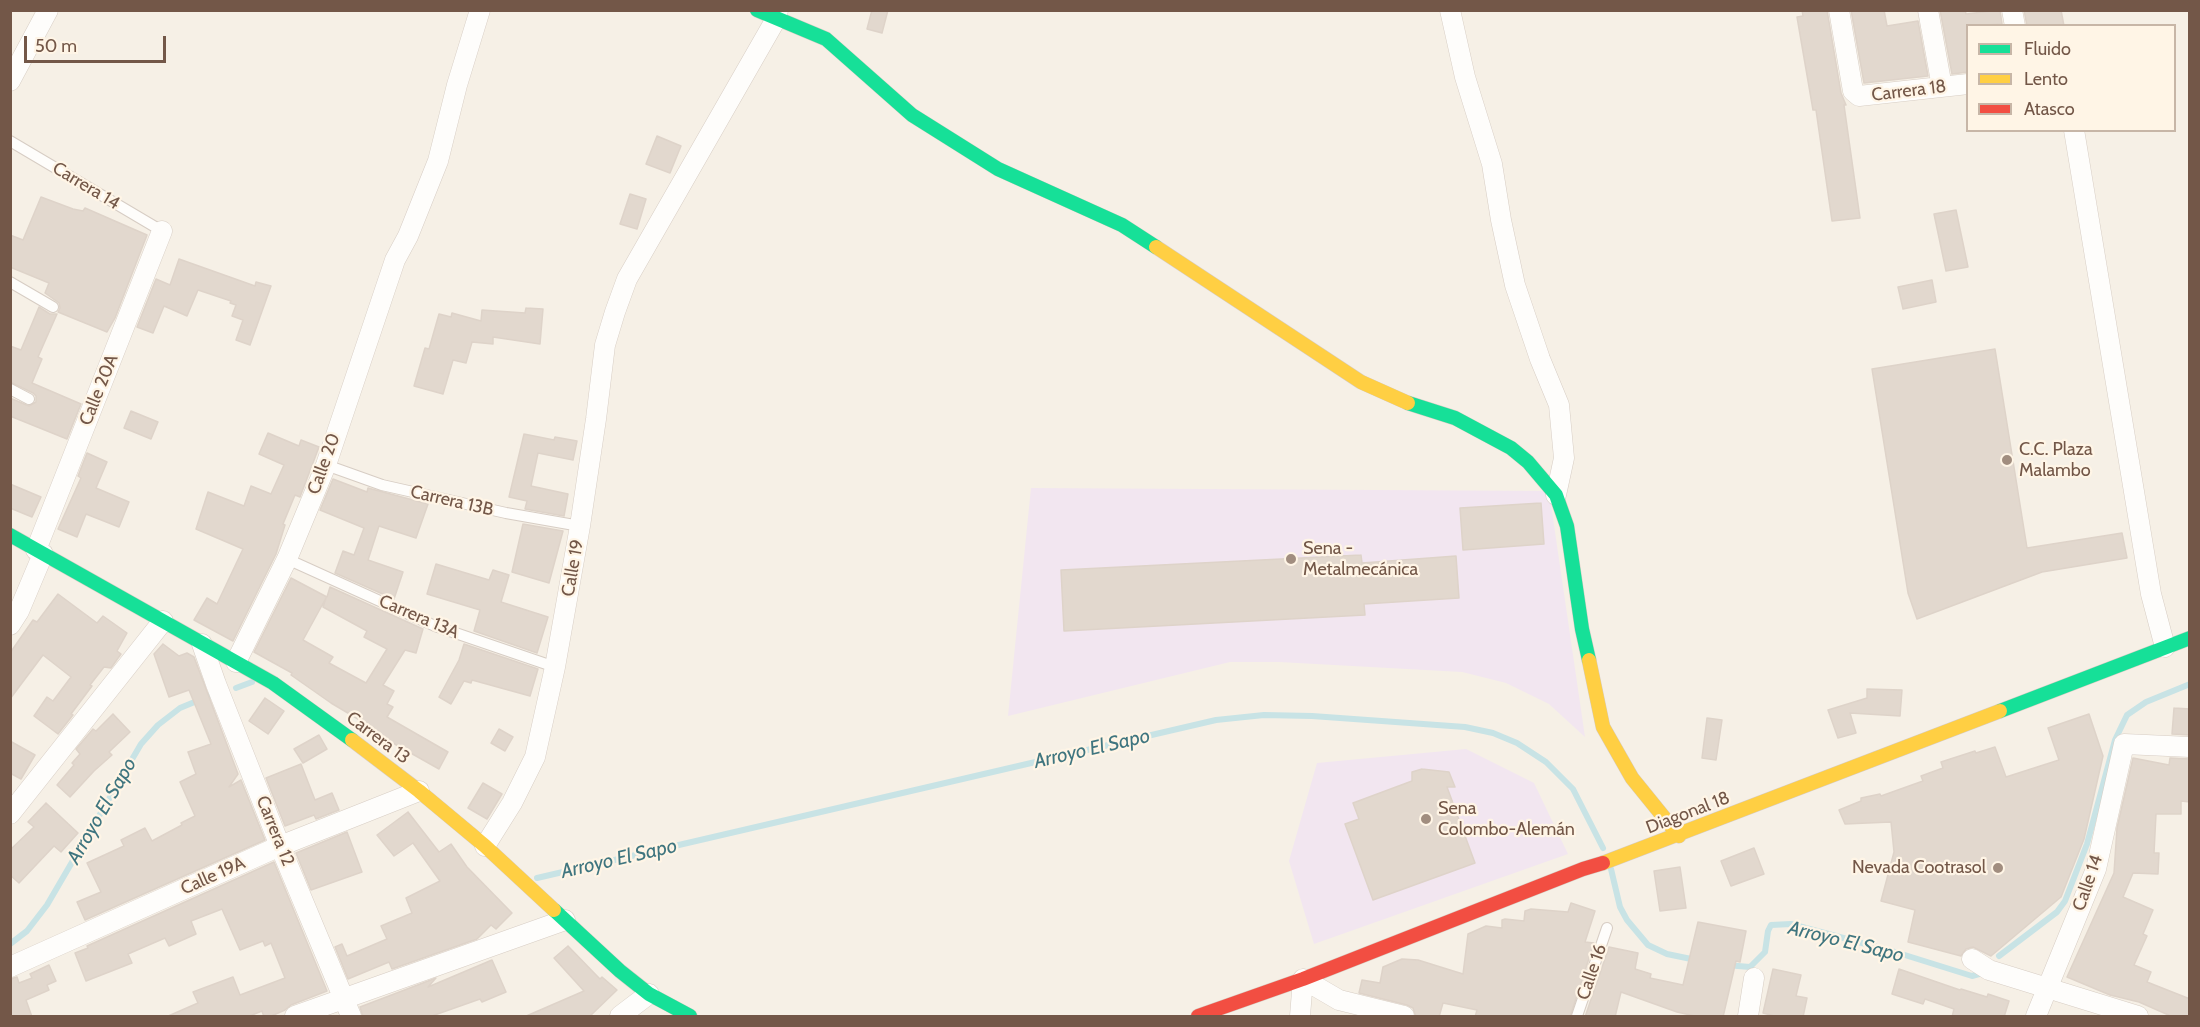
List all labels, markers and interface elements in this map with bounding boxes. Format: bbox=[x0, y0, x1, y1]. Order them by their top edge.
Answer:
scale bar bbox=[27, 24, 170, 62]
legend bbox=[1966, 24, 2176, 132]
text: 50 m bbox=[35, 35, 77, 57]
text: Fluido bbox=[2024, 38, 2071, 60]
text: Lento bbox=[2024, 68, 2068, 90]
street label: Carrera 18 bbox=[1870, 76, 1948, 106]
text: Atasco bbox=[2024, 98, 2075, 120]
street label: Carrera 14 bbox=[48, 158, 124, 214]
street label: Calle 20A bbox=[75, 352, 123, 428]
street label: Calle 20 bbox=[303, 431, 345, 497]
place label: C.C. Plaza Malambo bbox=[2019, 439, 2093, 482]
marker: C.C. Plaza Malambo bbox=[2000, 453, 2014, 467]
street label: Carrera 13B bbox=[408, 481, 496, 521]
street label: Calle 19 bbox=[557, 538, 589, 598]
place label: Sena - Metalmecánica bbox=[1303, 538, 1418, 580]
marker: Sena - Metalmecánica bbox=[1284, 552, 1298, 566]
street label: Carrera 13A bbox=[376, 590, 462, 644]
street label: Carrera 13 bbox=[342, 707, 414, 769]
water label: Arroyo El Sapo bbox=[1032, 724, 1152, 774]
water label: Arroyo El Sapo bbox=[62, 754, 142, 868]
street label: Diagonal 18 bbox=[1643, 787, 1733, 839]
street label: Carrera 12 bbox=[251, 793, 299, 869]
place label: Sena Colombo-Alemán bbox=[1438, 798, 1575, 840]
marker: Sena Colombo-Alemán bbox=[1419, 812, 1433, 826]
water label: Arroyo El Sapo bbox=[559, 834, 679, 884]
street label: Calle 19A bbox=[177, 852, 249, 900]
street label: Calle 14 bbox=[2068, 852, 2108, 914]
place label: Nevada Cootrasol bbox=[1852, 857, 1986, 879]
marker: Nevada Cootrasol bbox=[1991, 861, 2005, 875]
water label: Arroyo El Sapo bbox=[1786, 916, 1906, 968]
street label: Calle 16 bbox=[1572, 941, 1612, 1003]

